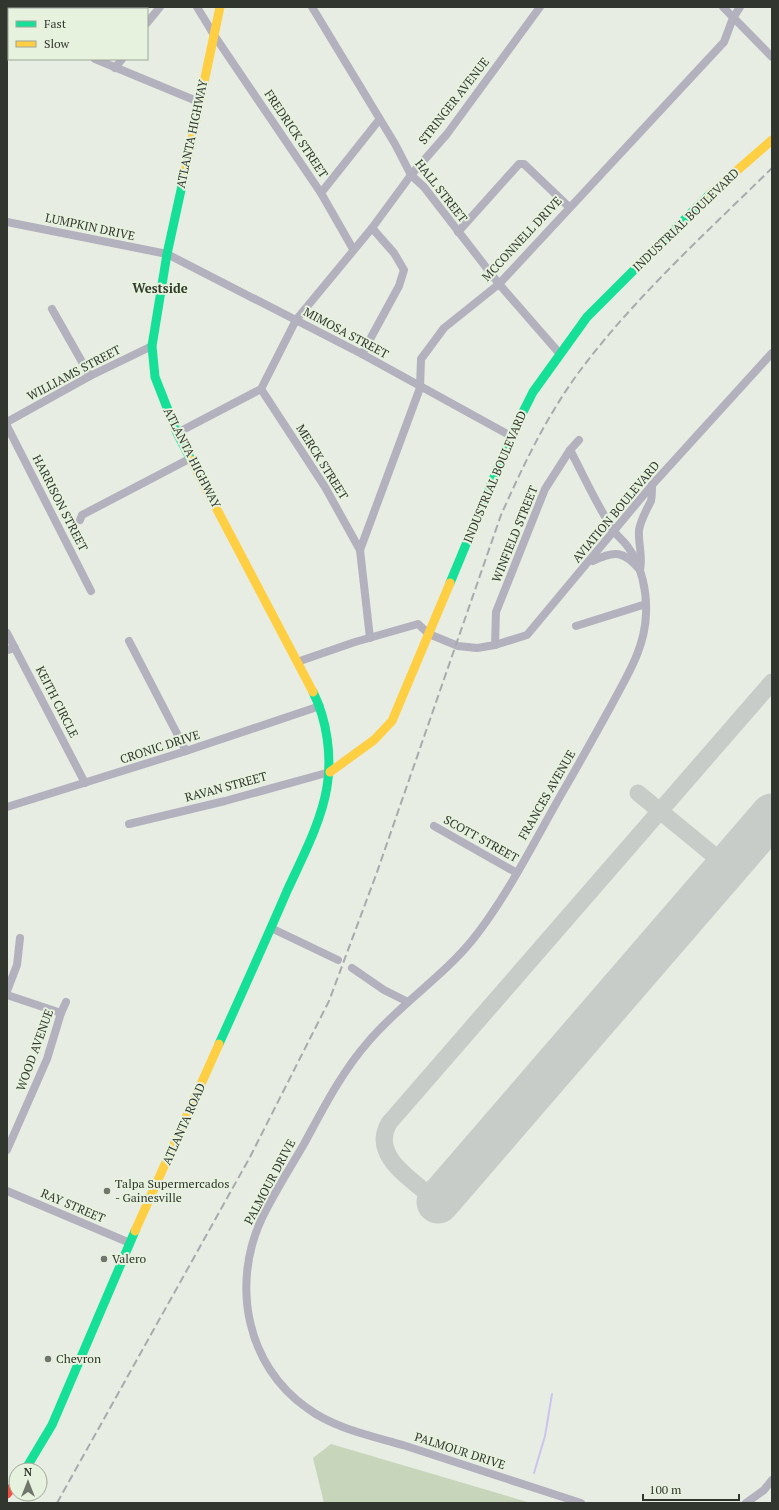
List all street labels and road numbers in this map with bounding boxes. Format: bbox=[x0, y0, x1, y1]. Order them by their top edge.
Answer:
street label: STRINGER AVENUE bbox=[415, 54, 492, 147]
street label: ATLANTA HIGHWAY bbox=[173, 78, 210, 189]
street label: FREDRICK STREET bbox=[261, 87, 332, 181]
street label: HALL STREET bbox=[412, 156, 471, 226]
street label: INDUSTRIAL BOULEVARD bbox=[629, 165, 742, 274]
street label: MCCONNELL DRIVE bbox=[479, 193, 565, 284]
street label: LUMPKIN DRIVE bbox=[44, 210, 136, 243]
street label: MIMOSA STREET bbox=[301, 304, 392, 362]
street label: WILLIAMS STREET bbox=[24, 341, 124, 404]
street label: ATLANTA HIGHWAY bbox=[161, 405, 224, 511]
street label: INDUSTRIAL BOULEVARD bbox=[460, 408, 529, 545]
street label: MERCK STREET bbox=[293, 421, 352, 503]
street label: HARRISON STREET bbox=[30, 452, 92, 554]
street label: AVIATION BOULEVARD bbox=[569, 458, 663, 566]
street label: WINFIELD STREET bbox=[488, 483, 541, 584]
street label: KEITH CIRCLE bbox=[33, 663, 82, 740]
street label: CRONIC DRIVE bbox=[118, 727, 202, 766]
street label: FRANCES AVENUE bbox=[515, 747, 578, 842]
street label: RAVAN STREET bbox=[183, 768, 269, 805]
street label: SCOTT STREET bbox=[441, 812, 522, 866]
street label: WOOD AVENUE bbox=[13, 1007, 56, 1093]
street label: ATLANTA ROAD bbox=[159, 1081, 208, 1167]
street label: PALMOUR DRIVE bbox=[241, 1137, 298, 1227]
street label: RAY STREET bbox=[39, 1185, 108, 1226]
street label: PALMOUR DRIVE bbox=[413, 1429, 507, 1472]

